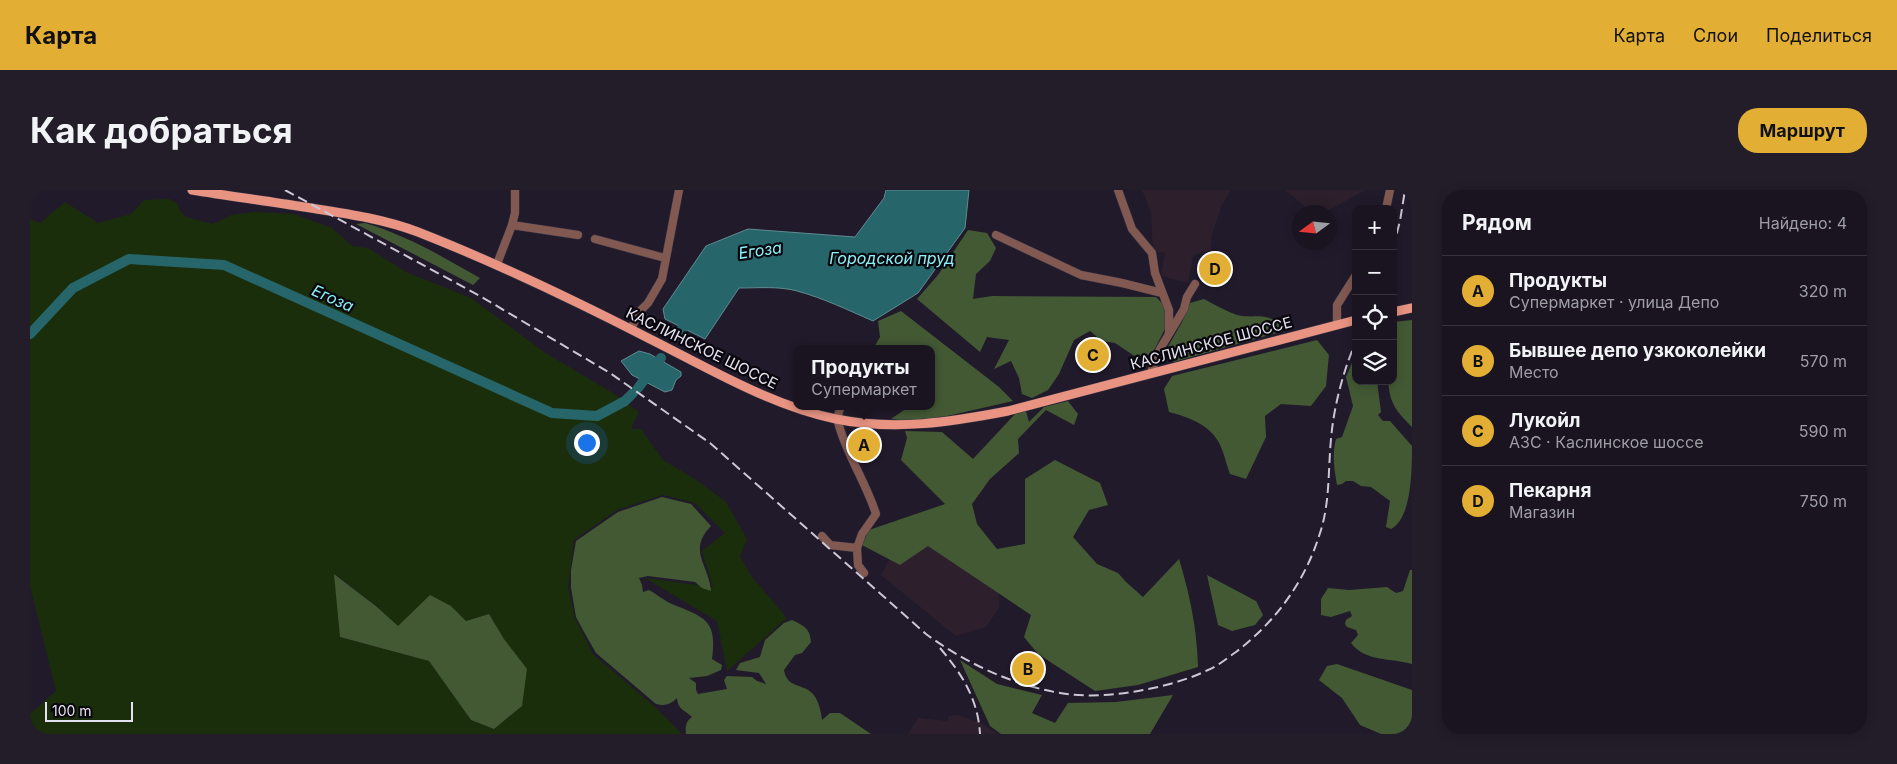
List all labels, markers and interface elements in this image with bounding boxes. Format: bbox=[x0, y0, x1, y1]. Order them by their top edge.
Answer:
text: Карта bbox=[25, 21, 97, 50]
text: Карта bbox=[1613, 25, 1665, 46]
text: Слои bbox=[1693, 25, 1738, 46]
text: Поделиться bbox=[1766, 25, 1872, 46]
button: Маршрут bbox=[1738, 108, 1867, 153]
text: Как добраться bbox=[30, 109, 293, 151]
north arrow bbox=[1292, 205, 1337, 250]
map controls bbox=[1352, 205, 1397, 385]
button: + bbox=[1352, 205, 1397, 250]
text: Рядом bbox=[1462, 210, 1532, 235]
text: Найдено: 4 bbox=[1759, 213, 1847, 233]
water label: Егоза bbox=[737, 237, 783, 263]
water label: Городской пруд bbox=[829, 248, 955, 268]
pin: D bbox=[1199, 250, 1231, 288]
button: − bbox=[1352, 250, 1397, 295]
text: Продукты bbox=[1509, 269, 1607, 292]
water label: Егоза bbox=[309, 280, 357, 316]
text: A bbox=[1472, 281, 1484, 301]
text: 320 m bbox=[1799, 281, 1847, 301]
text: Супермаркет · улица Депо bbox=[1509, 292, 1719, 312]
button: locate bbox=[1352, 295, 1397, 340]
street label: КАСЛИНСКОЕ ШОССЕ bbox=[623, 303, 781, 393]
street label: КАСЛИНСКОЕ ШОССЕ bbox=[1128, 312, 1294, 374]
pin: C bbox=[1077, 336, 1109, 374]
text: Бывшее депо узкоколейки bbox=[1509, 339, 1766, 362]
button: layers bbox=[1352, 340, 1397, 385]
popup bbox=[793, 345, 935, 410]
text: B bbox=[1473, 351, 1483, 371]
text: 570 m bbox=[1800, 351, 1847, 371]
text: Продукты bbox=[811, 356, 910, 379]
text: Место bbox=[1509, 362, 1559, 382]
text: Супермаркет bbox=[811, 379, 917, 399]
text: Лукойл bbox=[1509, 409, 1580, 432]
text: C bbox=[1472, 421, 1484, 441]
text: 590 m bbox=[1799, 421, 1847, 441]
pin: A bbox=[848, 426, 880, 464]
your location bbox=[574, 430, 600, 456]
text: АЗС · Каслинское шоссе bbox=[1509, 432, 1703, 452]
text: Пекарня bbox=[1509, 479, 1591, 502]
text: D bbox=[1472, 491, 1484, 511]
text: 750 m bbox=[1800, 491, 1847, 511]
text: Магазин bbox=[1509, 502, 1575, 522]
pin: B bbox=[1012, 650, 1044, 688]
scale bar bbox=[45, 699, 132, 722]
text: 100 m bbox=[52, 702, 92, 719]

